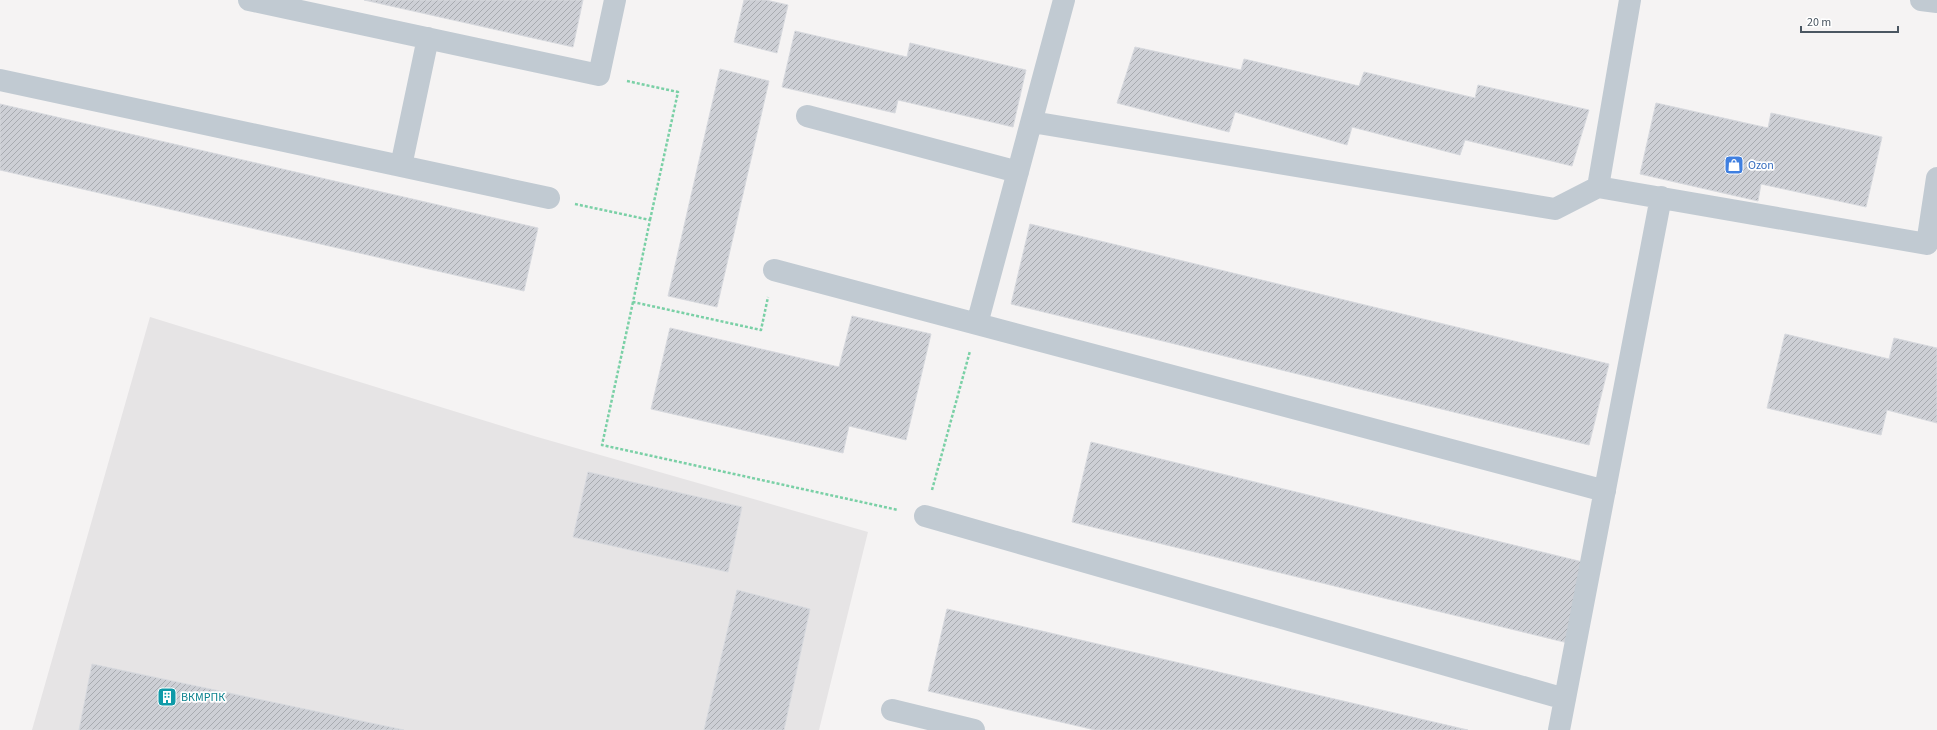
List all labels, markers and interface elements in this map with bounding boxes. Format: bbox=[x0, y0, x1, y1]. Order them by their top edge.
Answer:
scale bar bbox=[1801, 8, 1898, 34]
text: 20 m bbox=[1807, 14, 1831, 31]
shop icon: Ozon bbox=[1723, 154, 1745, 176]
place label: Ozon bbox=[1748, 157, 1774, 174]
building icon: ВКМРПК bbox=[156, 686, 178, 708]
place label: ВКМРПК bbox=[181, 689, 225, 706]

